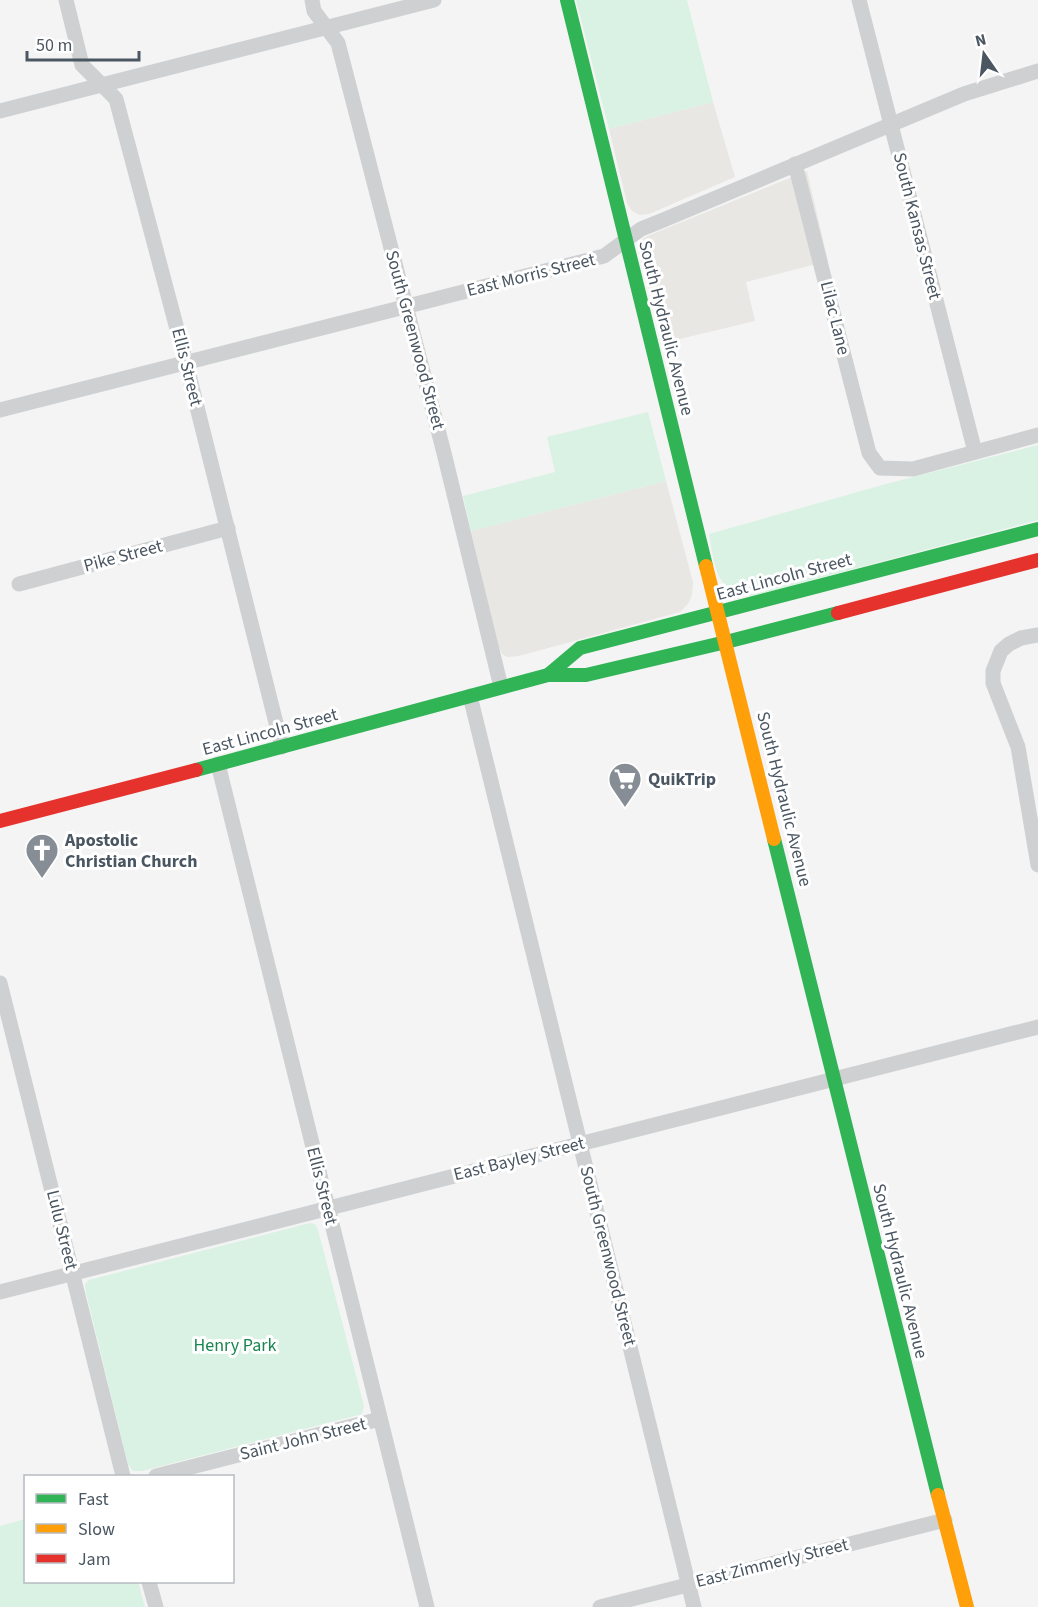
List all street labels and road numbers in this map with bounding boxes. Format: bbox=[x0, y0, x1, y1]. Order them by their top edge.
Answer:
street label: South Kansas Street bbox=[887, 150, 947, 302]
street label: South Hydraulic Avenue bbox=[632, 238, 700, 418]
street label: East Morris Street bbox=[464, 247, 598, 303]
street label: South Greenwood Street bbox=[379, 248, 451, 432]
street label: Lilac Lane bbox=[814, 278, 856, 358]
street label: Ellis Street bbox=[165, 325, 209, 409]
street label: Pike Street bbox=[81, 533, 165, 579]
street label: East Lincoln Street bbox=[714, 547, 854, 607]
street label: East Lincoln Street bbox=[200, 702, 340, 762]
street label: South Hydraulic Avenue bbox=[750, 709, 818, 889]
street label: East Bayley Street bbox=[451, 1131, 587, 1187]
street label: Ellis Street bbox=[300, 1144, 344, 1228]
street label: South Greenwood Street bbox=[574, 1163, 642, 1349]
street label: South Hydraulic Avenue bbox=[866, 1181, 934, 1361]
street label: Lulu Street bbox=[40, 1187, 84, 1273]
street label: Saint John Street bbox=[237, 1411, 369, 1467]
street label: East Zimmerly Street bbox=[693, 1532, 851, 1594]

